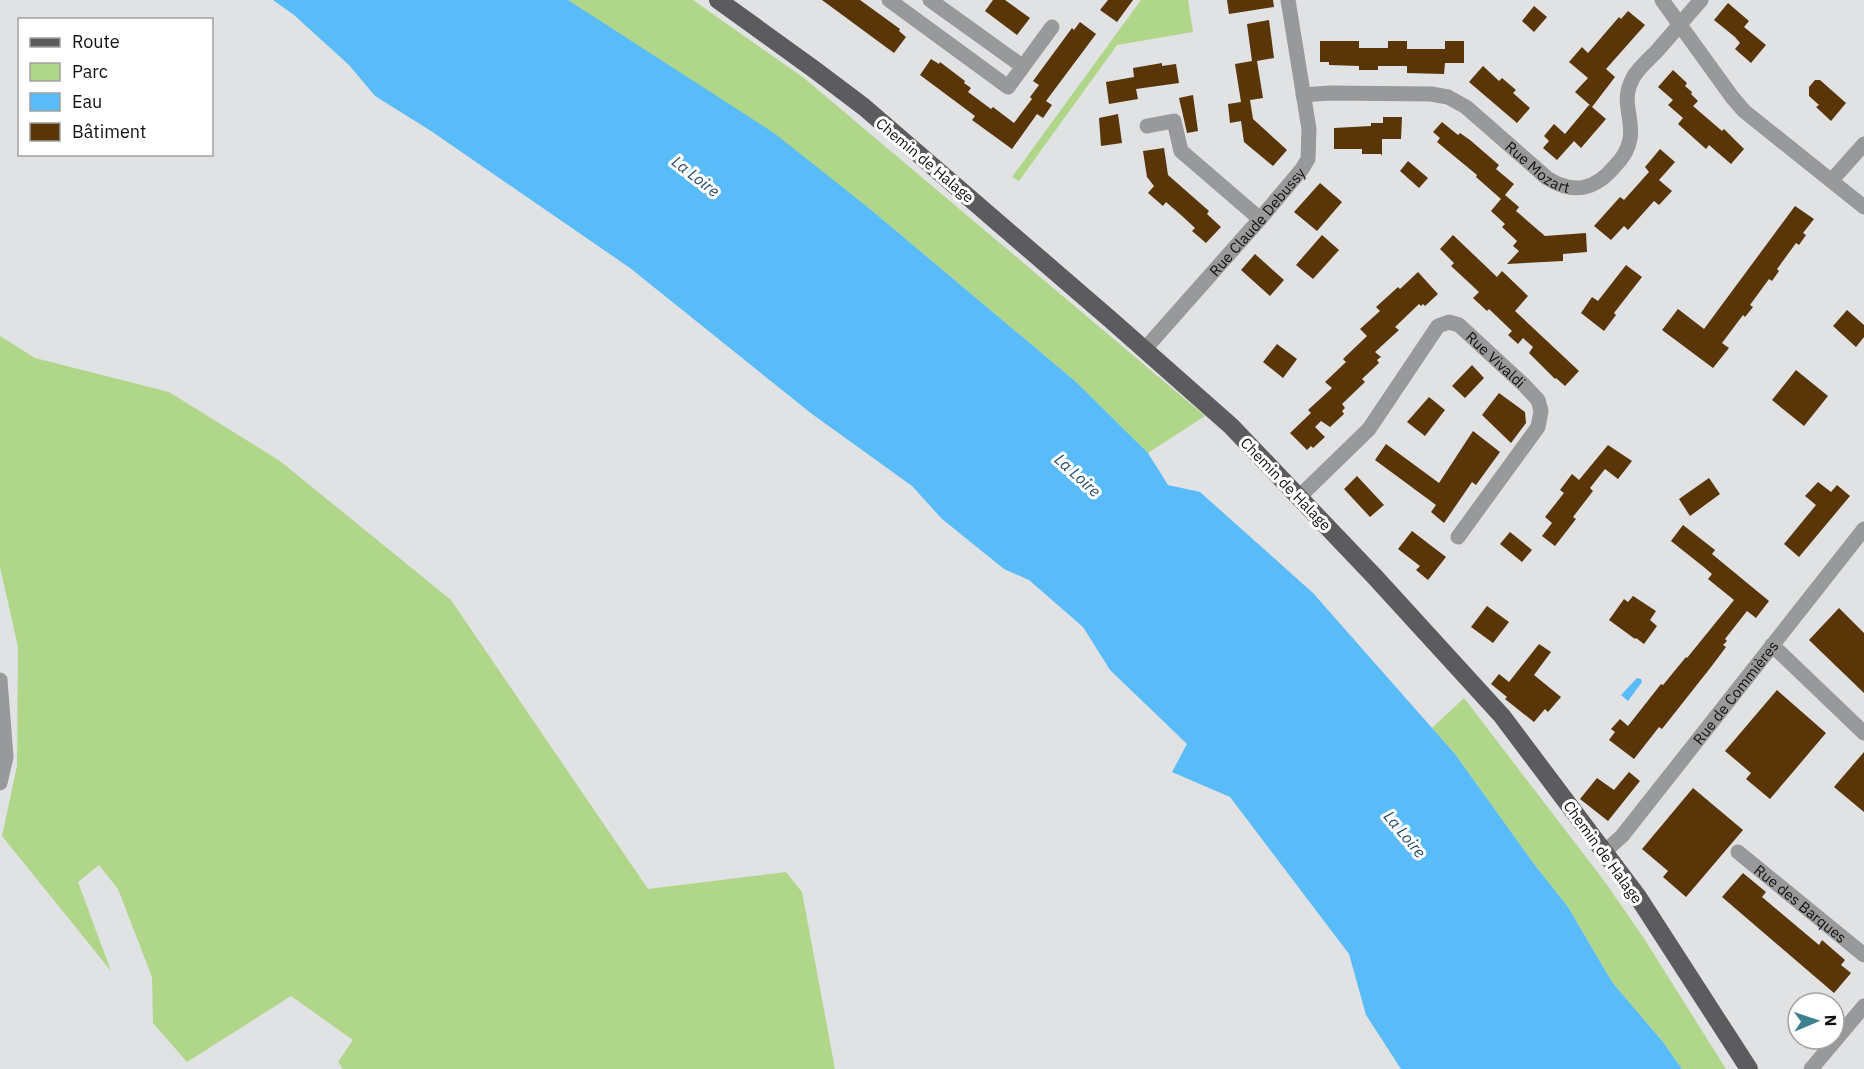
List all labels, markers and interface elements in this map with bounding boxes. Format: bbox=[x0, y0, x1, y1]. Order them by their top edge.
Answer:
legend bbox=[18, 18, 213, 156]
text: Route bbox=[72, 30, 120, 53]
text: Parc bbox=[72, 60, 108, 83]
text: Eau bbox=[72, 90, 102, 113]
street label: Chemin de Halage bbox=[872, 113, 978, 207]
text: Bâtiment bbox=[72, 120, 146, 143]
street label: Rue Mozart bbox=[1502, 137, 1572, 197]
water label: La Loire bbox=[668, 151, 724, 201]
street label: Rue Claude Debussy bbox=[1205, 163, 1309, 280]
street label: Rue Vivaldi bbox=[1462, 327, 1530, 391]
street label: Chemin de Halage bbox=[1237, 433, 1335, 535]
water label: La Loire bbox=[1051, 449, 1105, 501]
street label: Rue de Commières bbox=[1688, 636, 1782, 748]
street label: Chemin de Halage bbox=[1559, 797, 1647, 907]
water label: La Loire bbox=[1380, 806, 1430, 862]
street label: Rue des Barques bbox=[1751, 860, 1851, 947]
north arrow bbox=[1786, 991, 1846, 1051]
text: N bbox=[1821, 1014, 1841, 1027]

